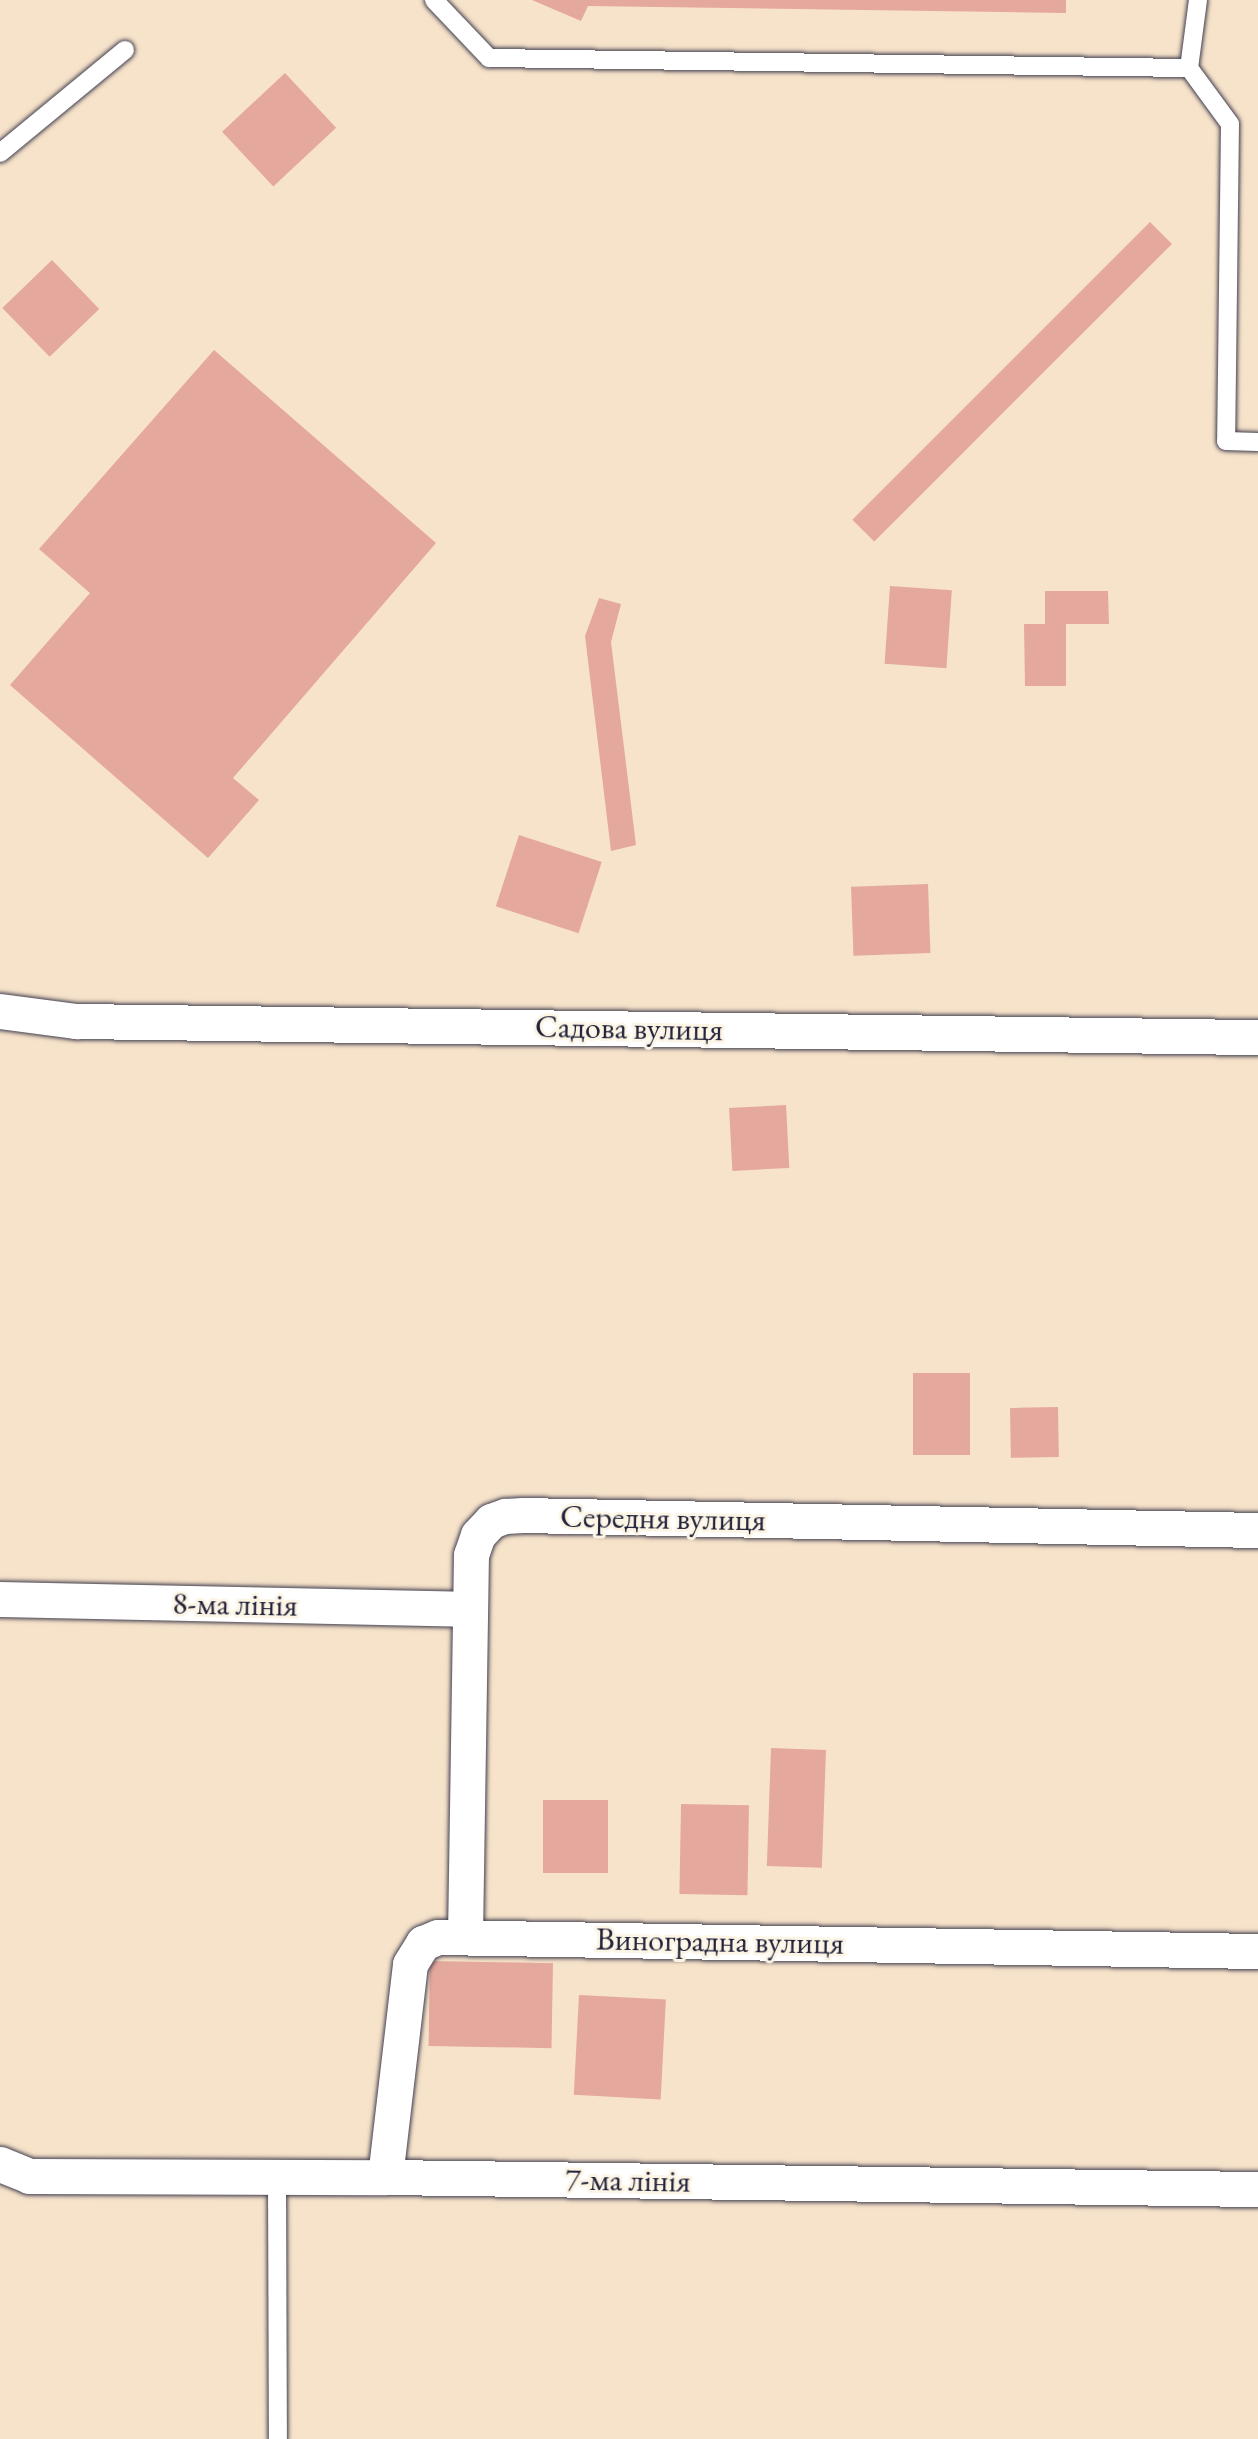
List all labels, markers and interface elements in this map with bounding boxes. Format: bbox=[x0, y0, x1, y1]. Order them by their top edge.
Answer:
street label: Садова вулиця bbox=[535, 1007, 723, 1049]
street label: Середня вулиця bbox=[560, 1497, 766, 1539]
street label: 8-ма лінія bbox=[172, 1584, 298, 1624]
street label: Виноградна вулиця bbox=[596, 1920, 844, 1962]
street label: 7-ма лінія bbox=[565, 2160, 691, 2200]

